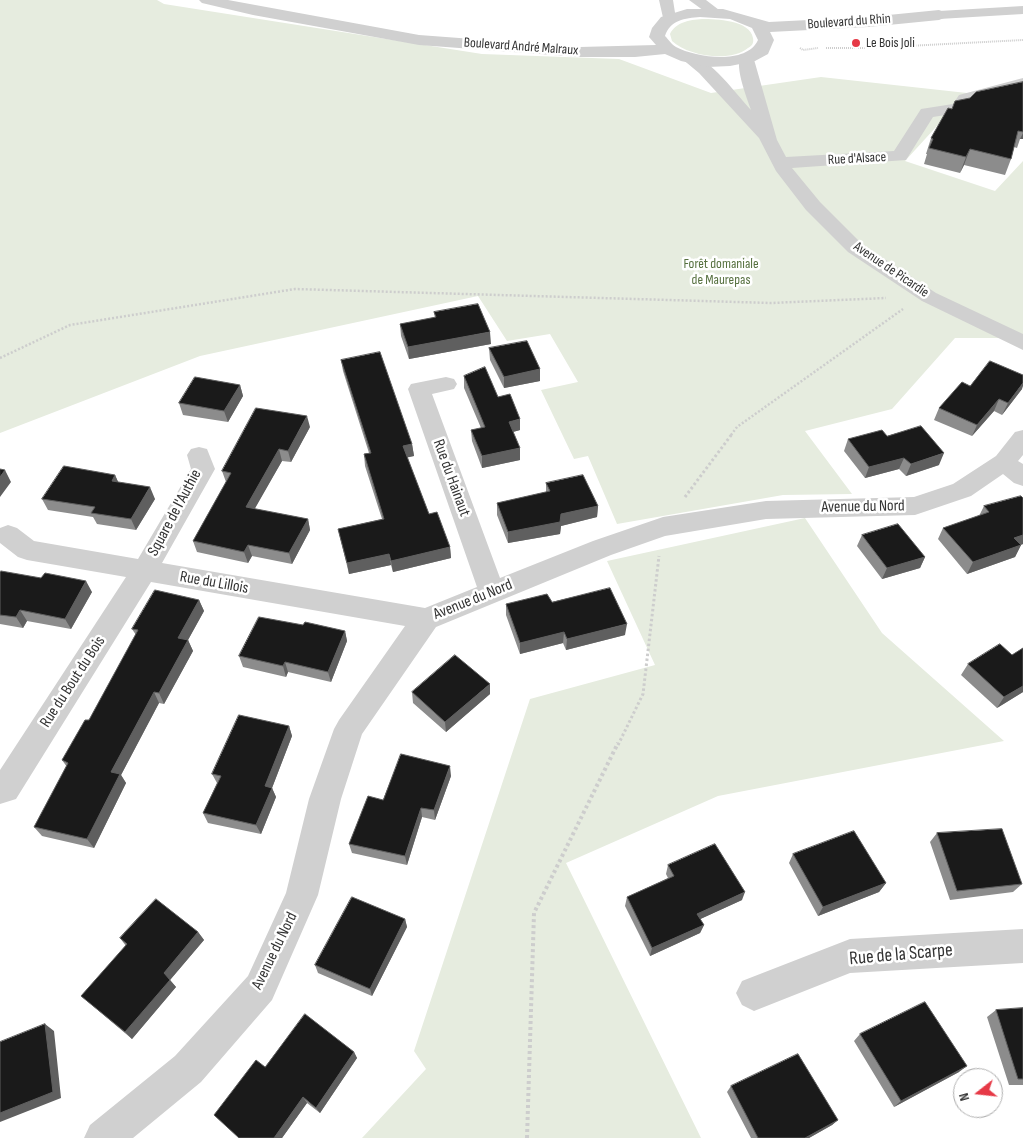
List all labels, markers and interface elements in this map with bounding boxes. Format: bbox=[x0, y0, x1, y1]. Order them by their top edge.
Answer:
street label: Boulevard du Rhin bbox=[807, 11, 891, 33]
street label: Boulevard André Malraux bbox=[463, 35, 579, 59]
place label: Le Bois Joli bbox=[866, 35, 915, 51]
marker: Le Bois Joli bbox=[850, 37, 862, 49]
street label: Rue d'Alsace bbox=[827, 149, 887, 169]
street label: Avenue de Picardie bbox=[850, 239, 932, 301]
park label: Forêt domaniale de Maurepas bbox=[683, 256, 759, 288]
street label: Rue du Hainaut bbox=[428, 437, 474, 519]
street label: Square de l'Authie bbox=[144, 466, 206, 560]
street label: Avenue du Nord bbox=[821, 497, 905, 517]
street label: Rue du Lillois bbox=[178, 568, 250, 598]
street label: Avenue du Nord bbox=[431, 575, 515, 625]
street label: Rue du Bout du Bois bbox=[36, 633, 110, 731]
street label: Avenue du Nord bbox=[248, 909, 302, 993]
street label: Rue de la Scarpe bbox=[848, 939, 954, 971]
north arrow bbox=[953, 1068, 1003, 1118]
text: N bbox=[955, 1091, 973, 1103]

